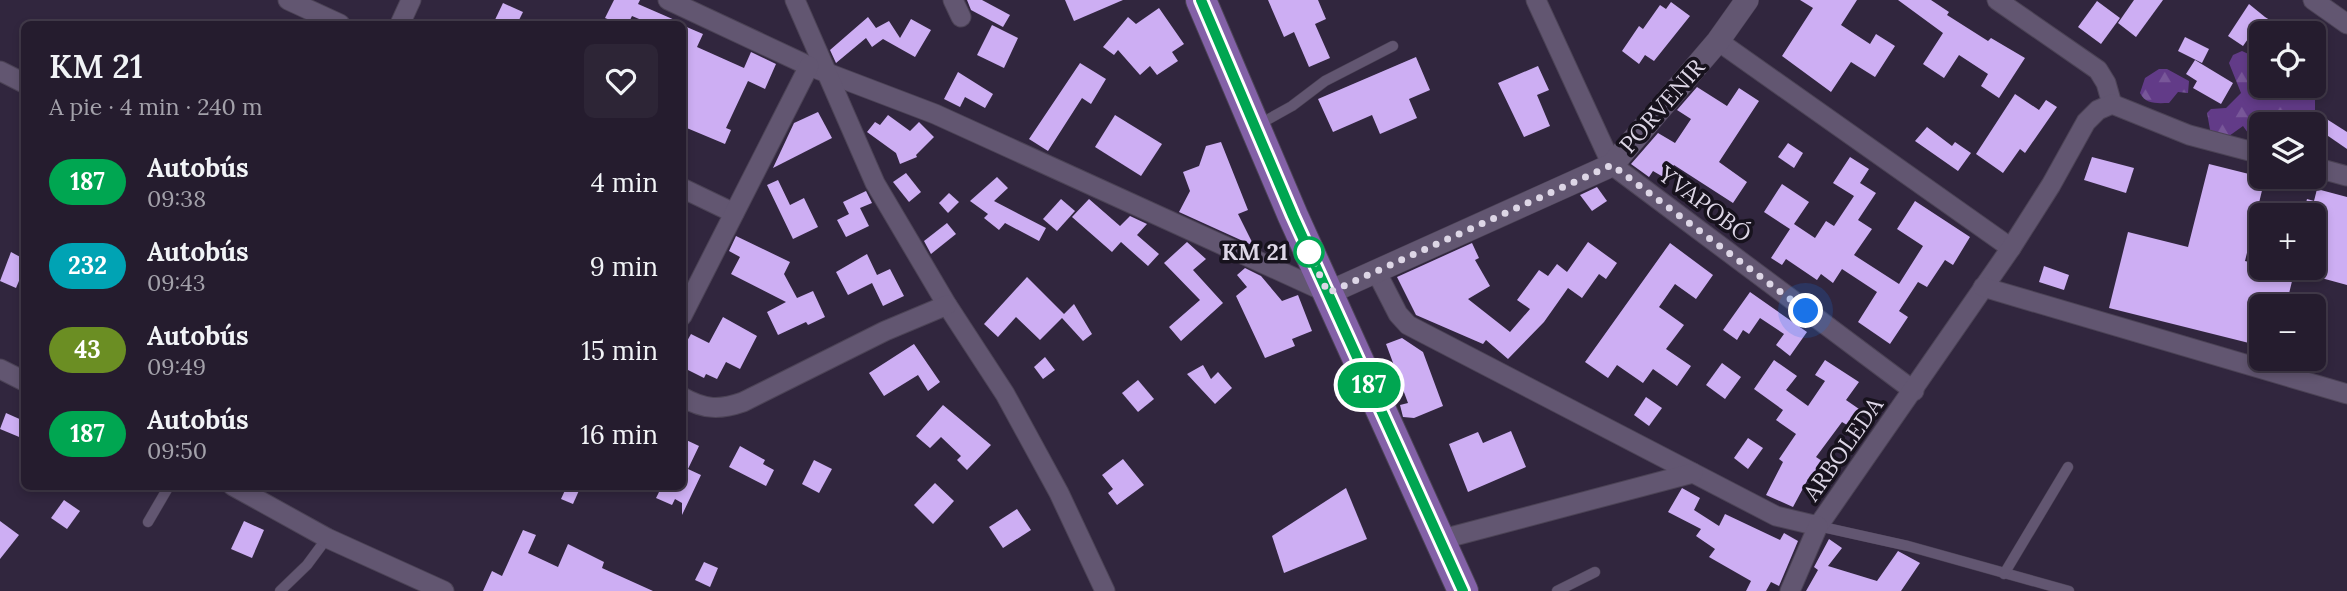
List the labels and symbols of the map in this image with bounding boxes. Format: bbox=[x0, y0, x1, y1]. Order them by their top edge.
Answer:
street label: PORVENIR bbox=[1613, 52, 1711, 159]
street label: YVAPOBÓ bbox=[1652, 159, 1757, 248]
place label: KM 21 bbox=[1222, 237, 1288, 266]
marker: KM 21 bbox=[1294, 237, 1324, 267]
your location bbox=[1788, 293, 1823, 328]
line badge: 187 bbox=[1329, 362, 1409, 408]
street label: ARBOLEDA bbox=[1796, 391, 1889, 507]

